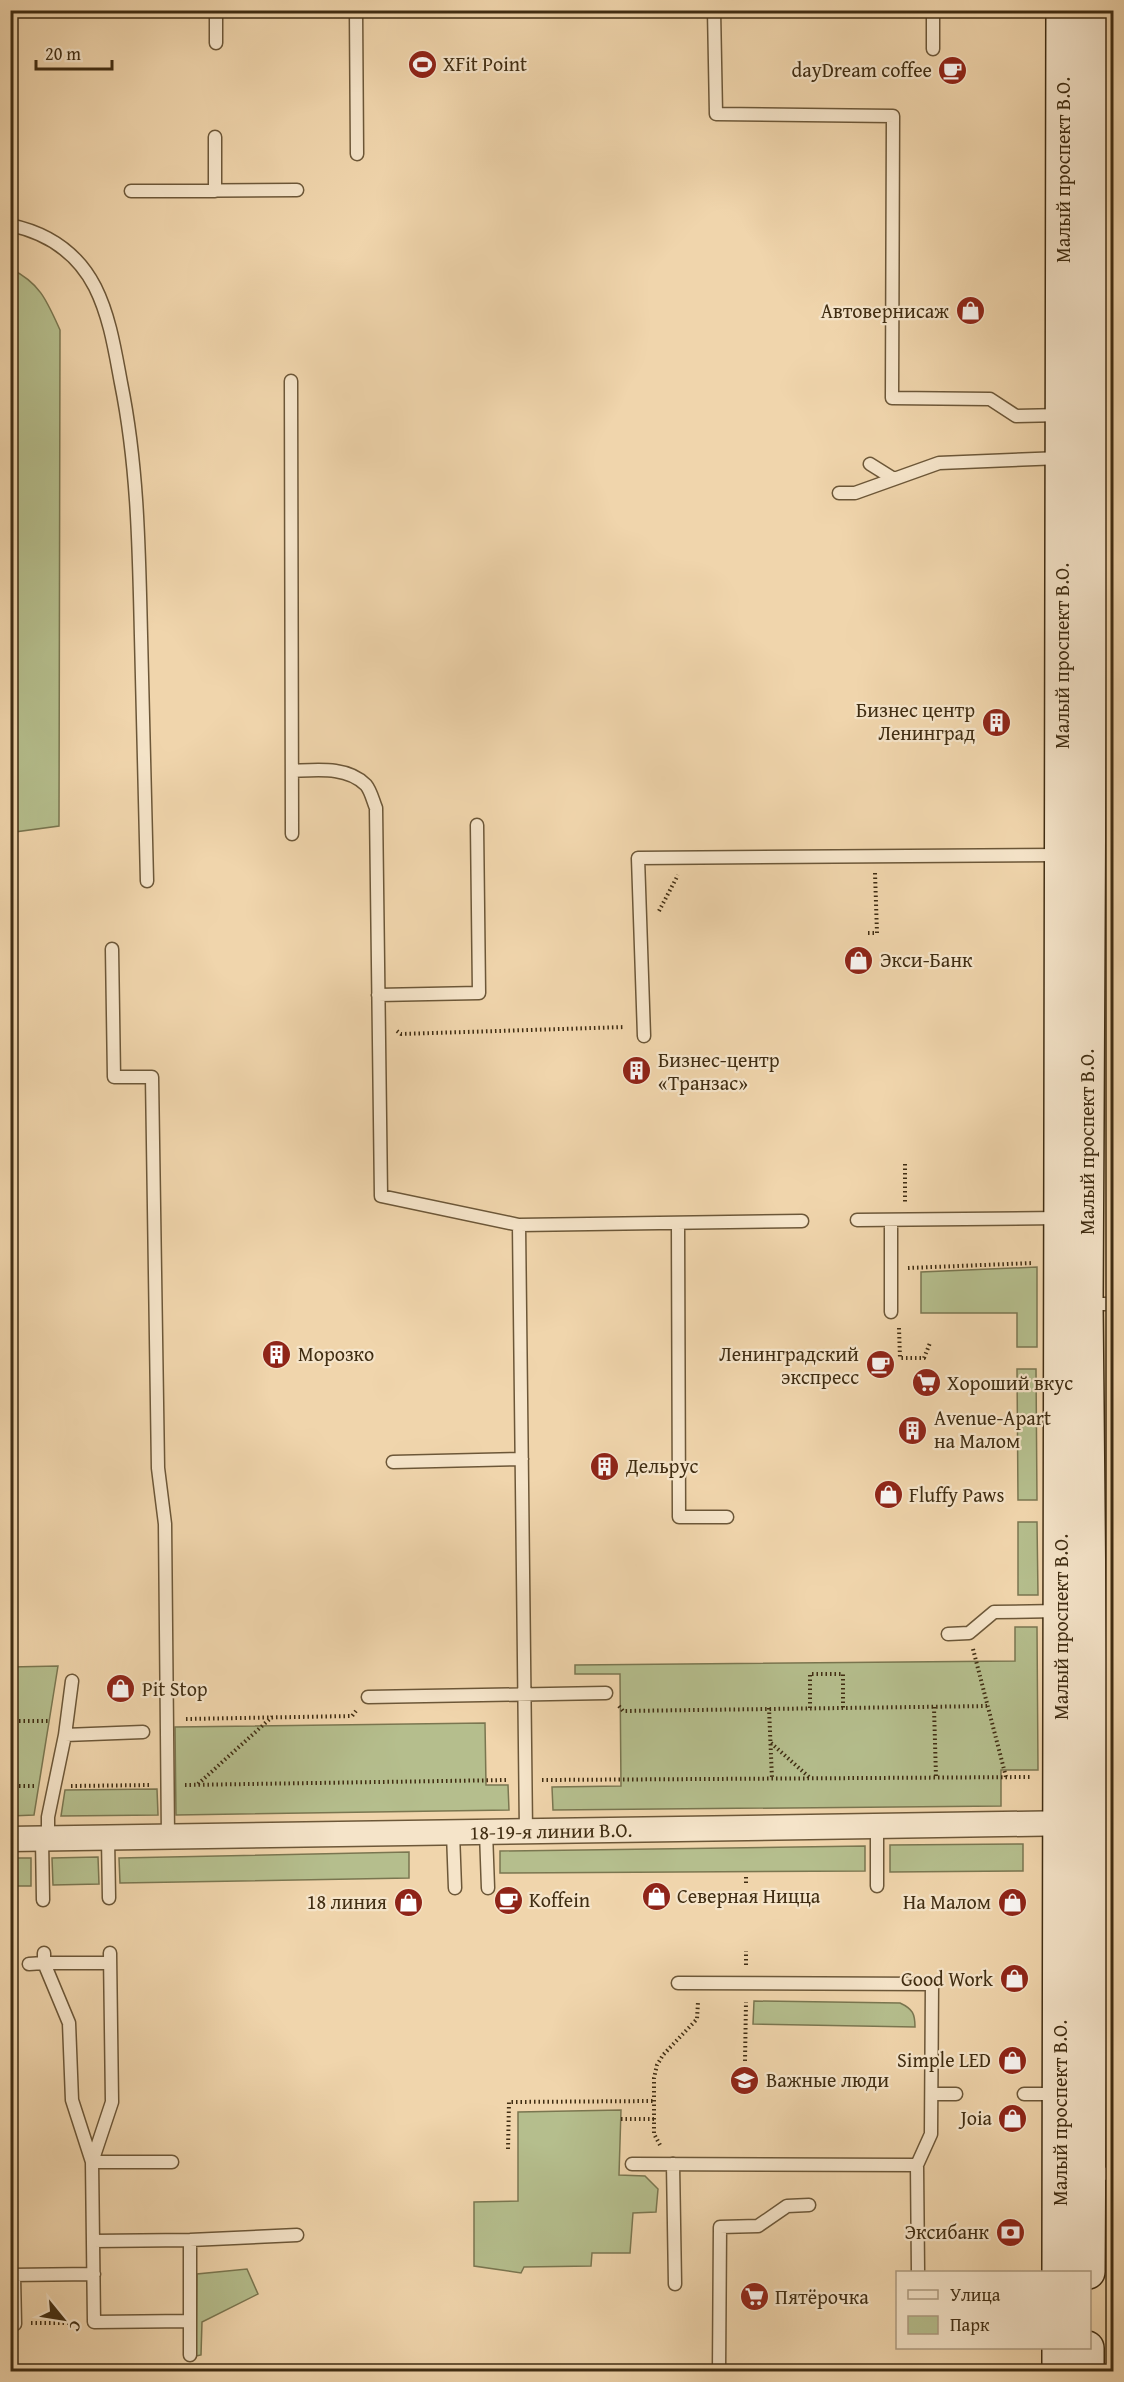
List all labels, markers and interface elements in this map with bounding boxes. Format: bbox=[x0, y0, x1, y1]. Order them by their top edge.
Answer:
scale bar bbox=[36, 33, 112, 71]
text: 20 m bbox=[45, 40, 81, 67]
sports icon: XFit Point bbox=[406, 48, 438, 80]
place label: XFit Point bbox=[443, 49, 527, 78]
cafe icon: dayDream coffee bbox=[937, 54, 969, 86]
place label: dayDream coffee bbox=[792, 55, 932, 84]
street label: Малый проспект В.О. bbox=[1048, 77, 1077, 263]
shop icon: Автовернисаж bbox=[954, 295, 986, 327]
place label: Автовернисаж bbox=[821, 296, 949, 325]
street label: Малый проспект В.О. bbox=[1047, 563, 1076, 749]
place label: Бизнес центр Ленинград bbox=[856, 695, 975, 747]
building icon: Бизнес центр Ленинград bbox=[980, 706, 1012, 738]
shop icon: Экси-Банк bbox=[843, 944, 875, 976]
place label: Экси-Банк bbox=[880, 945, 973, 974]
place label: Бизнес-центр «Транзас» bbox=[658, 1045, 780, 1097]
street label: Малый проспект В.О. bbox=[1072, 1049, 1101, 1235]
building icon: Бизнес-центр «Транзас» bbox=[621, 1055, 653, 1087]
building icon: Морозко bbox=[261, 1338, 293, 1370]
place label: Морозко bbox=[298, 1339, 374, 1368]
place label: Ленинградский экспресс bbox=[719, 1339, 859, 1391]
cafe icon: Ленинградский экспресс bbox=[864, 1349, 896, 1381]
supermarket icon: Хороший вкус bbox=[910, 1367, 942, 1399]
place label: Хороший вкус bbox=[947, 1368, 1073, 1397]
place label: Аvenue-Apart на Малом bbox=[934, 1403, 1051, 1455]
building icon: Аvenue-Apart на Малом bbox=[897, 1414, 929, 1446]
building icon: Дельрус bbox=[589, 1450, 621, 1482]
place label: Дельрус bbox=[625, 1451, 699, 1480]
shop icon: Fluffy Paws bbox=[872, 1479, 904, 1511]
place label: Fluffy Paws bbox=[909, 1480, 1004, 1509]
street label: Малый проспект В.О. bbox=[1046, 1534, 1075, 1720]
shop icon: Pit Stop bbox=[105, 1673, 137, 1705]
place label: Pit Stop bbox=[142, 1674, 208, 1703]
street label: 18-19-я линии В.О. bbox=[469, 1815, 633, 1846]
shop icon: Северная Ницца bbox=[640, 1880, 672, 1912]
place label: Северная Ницца bbox=[677, 1881, 821, 1910]
cafe icon: Koffein bbox=[492, 1884, 524, 1916]
place label: Koffein bbox=[529, 1885, 590, 1914]
shop icon: 18 линия bbox=[392, 1886, 424, 1918]
shop icon: На Малом bbox=[996, 1886, 1028, 1918]
place label: 18 линия bbox=[307, 1887, 387, 1916]
place label: На Малом bbox=[903, 1887, 991, 1916]
shop icon: Good Work bbox=[998, 1963, 1030, 1995]
place label: Good Work bbox=[901, 1964, 994, 1993]
street label: Малый проспект В.О. bbox=[1045, 2020, 1074, 2206]
shop icon: Simple LED bbox=[996, 2044, 1028, 2076]
place label: Simple LED bbox=[897, 2045, 991, 2074]
school or university icon: Важные люди bbox=[729, 2064, 761, 2096]
place label: Важные люди bbox=[766, 2065, 889, 2094]
shop icon: Joia bbox=[997, 2102, 1029, 2134]
place label: Joia bbox=[957, 2103, 993, 2132]
bank icon: Эксибанк bbox=[994, 2216, 1026, 2248]
place label: Эксибанк bbox=[904, 2217, 990, 2246]
legend bbox=[896, 2271, 1091, 2349]
supermarket icon: Пятёрочка bbox=[738, 2281, 770, 2313]
text: Улица bbox=[950, 2281, 1001, 2308]
place label: Пятёрочка bbox=[775, 2282, 869, 2311]
north arrow bbox=[33, 2289, 93, 2349]
text: Парк bbox=[950, 2311, 990, 2338]
text: С bbox=[63, 2317, 89, 2336]

